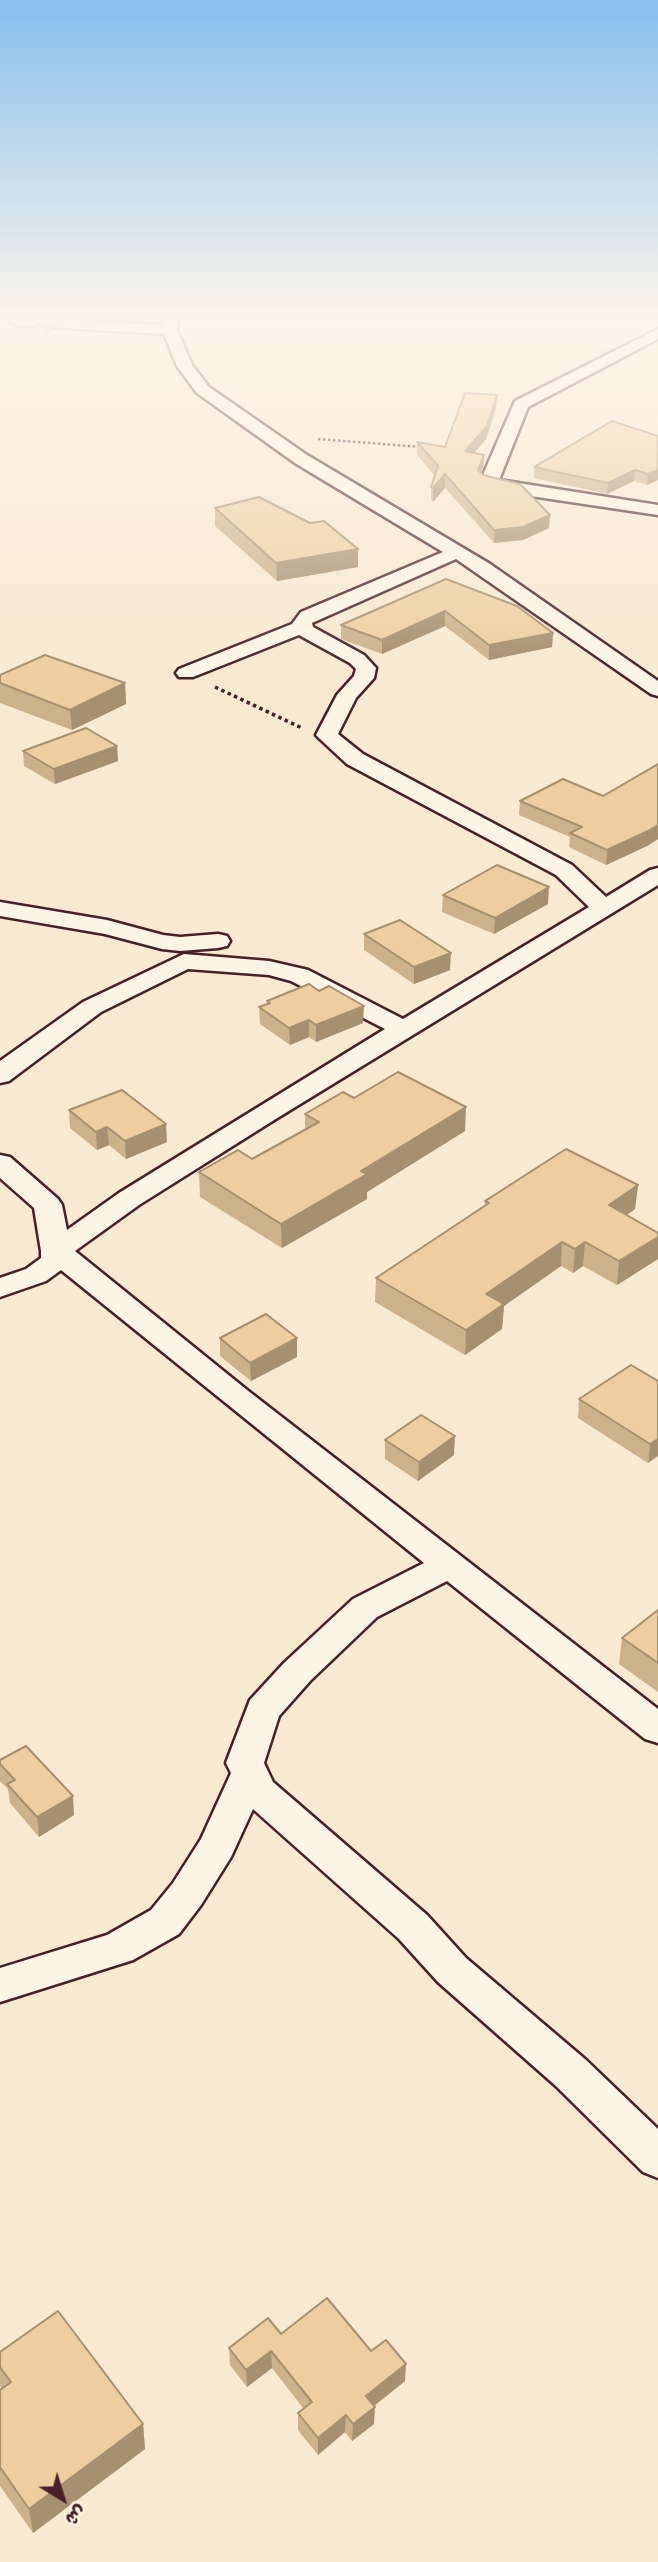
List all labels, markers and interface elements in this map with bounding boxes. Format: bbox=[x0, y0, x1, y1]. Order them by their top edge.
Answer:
north arrow bbox=[28, 2464, 98, 2534]
text: ش bbox=[58, 2497, 95, 2535]

